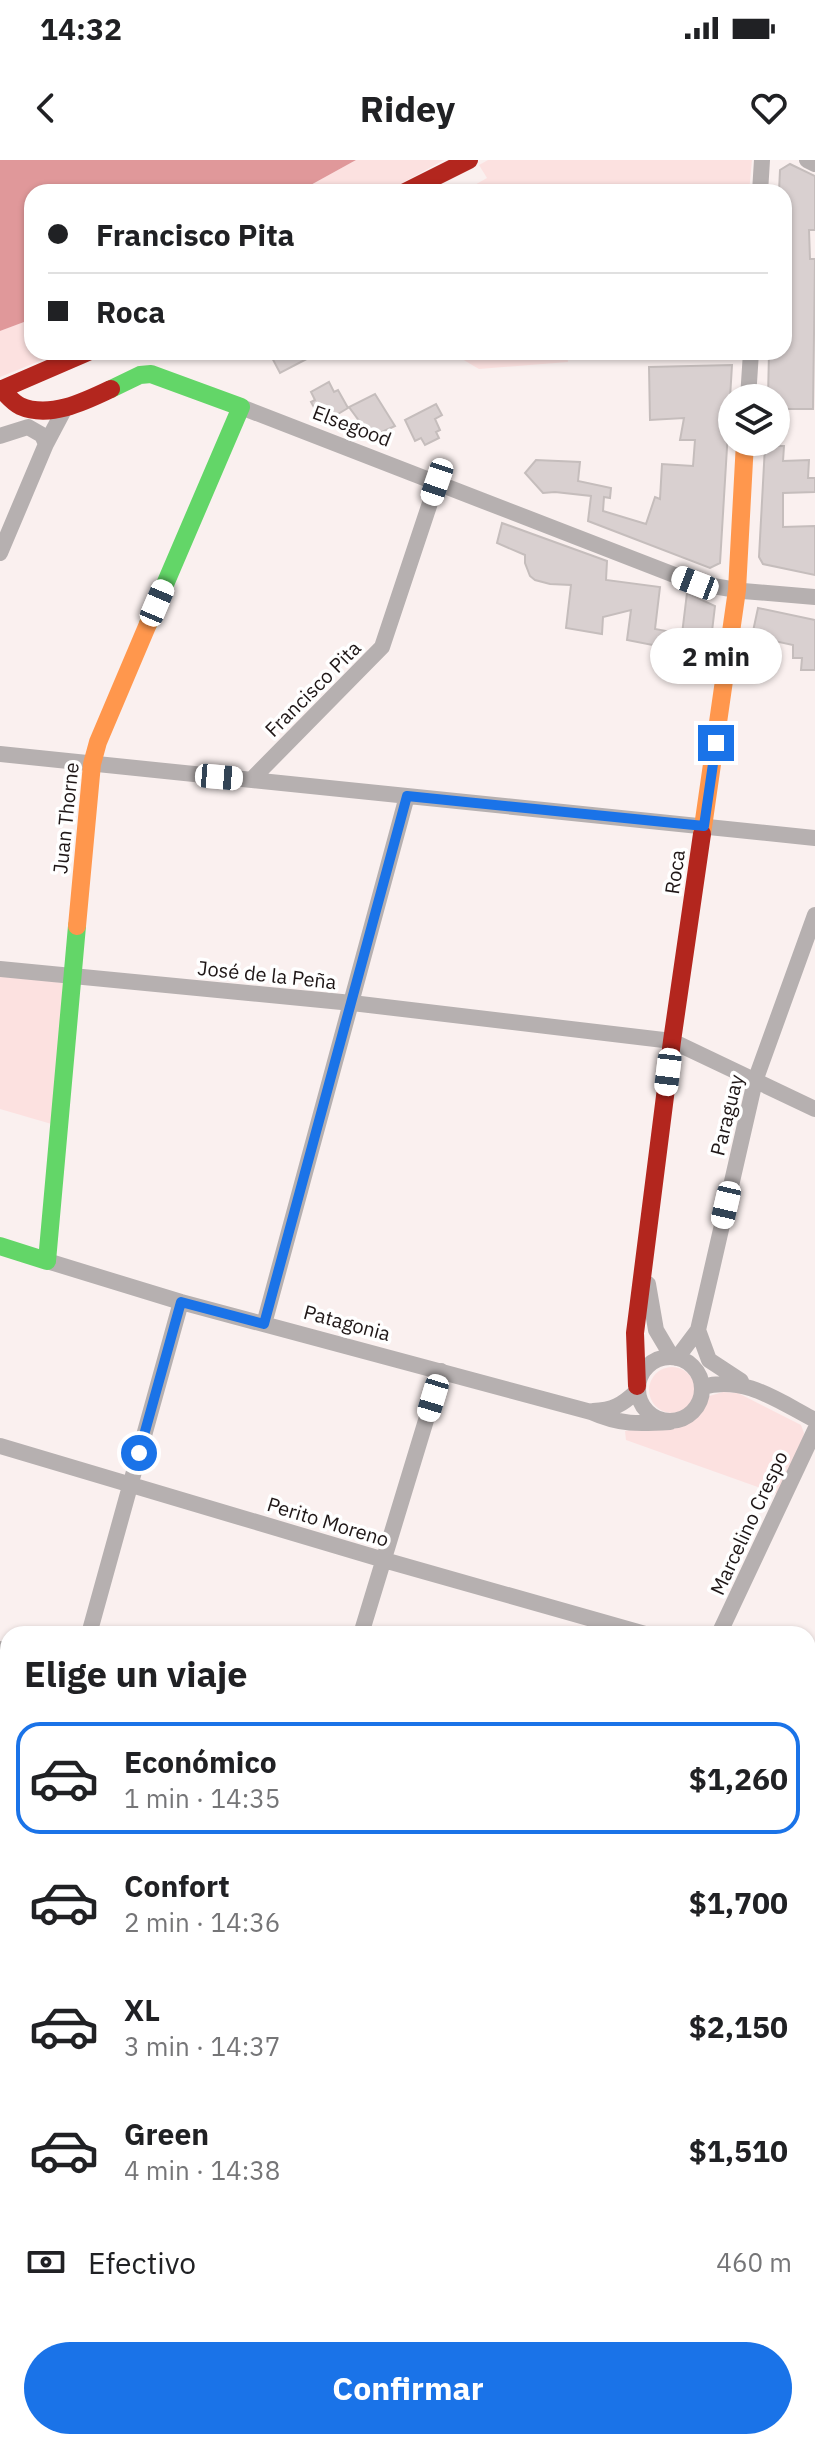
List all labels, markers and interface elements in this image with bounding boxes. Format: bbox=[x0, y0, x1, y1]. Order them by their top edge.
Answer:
text: 14:32 bbox=[40, 9, 122, 48]
text: Ridey bbox=[360, 85, 455, 132]
icon: back bbox=[24, 86, 68, 130]
icon: heart bbox=[747, 86, 791, 130]
text: Francisco Pita bbox=[96, 215, 295, 254]
text: Roca bbox=[96, 292, 165, 331]
map controls bbox=[718, 384, 790, 456]
button: layers bbox=[718, 384, 790, 456]
street label: Elsegood bbox=[309, 398, 395, 453]
car bbox=[418, 455, 456, 509]
car bbox=[668, 563, 722, 603]
car bbox=[137, 576, 177, 630]
callout: 2 min bbox=[650, 627, 782, 683]
street label: Francisco Pita bbox=[259, 634, 367, 743]
text: 2 min bbox=[682, 639, 750, 673]
route end bbox=[698, 725, 734, 761]
street label: Juan Thorne bbox=[46, 761, 85, 875]
car bbox=[194, 763, 244, 791]
street label: Roca bbox=[658, 848, 691, 896]
street label: José de la Peña bbox=[196, 954, 338, 995]
car bbox=[653, 1047, 683, 1097]
street label: Paraguay bbox=[703, 1071, 750, 1158]
car bbox=[709, 1179, 743, 1231]
street label: Patagonia bbox=[301, 1298, 394, 1347]
car bbox=[415, 1372, 451, 1424]
route start bbox=[121, 1435, 157, 1471]
street label: Marcelino Crespo bbox=[703, 1446, 794, 1599]
street label: Perito Moreno bbox=[264, 1490, 392, 1553]
text: Elige un viaje bbox=[24, 1650, 248, 1697]
icon: car bbox=[28, 1742, 100, 1814]
text: Económico bbox=[124, 1742, 277, 1781]
text: $1,260 bbox=[689, 1759, 788, 1798]
text: 1 min · 14:35 bbox=[124, 1781, 280, 1815]
icon: car bbox=[28, 1866, 100, 1938]
text: Confort bbox=[124, 1866, 230, 1905]
text: $1,700 bbox=[689, 1883, 788, 1922]
text: 2 min · 14:36 bbox=[124, 1905, 280, 1939]
icon: car bbox=[28, 1990, 100, 2062]
text: XL bbox=[124, 1990, 160, 2029]
text: $2,150 bbox=[689, 2007, 788, 2046]
text: 3 min · 14:37 bbox=[124, 2029, 280, 2063]
icon: car bbox=[28, 2114, 100, 2186]
text: Green bbox=[124, 2114, 209, 2153]
text: $1,510 bbox=[689, 2131, 788, 2170]
text: 4 min · 14:38 bbox=[124, 2153, 280, 2187]
icon: cash bbox=[24, 2240, 68, 2284]
text: Efectivo bbox=[88, 2243, 196, 2282]
text: 460 m bbox=[716, 2245, 792, 2279]
button: Confirmar bbox=[24, 2342, 792, 2434]

